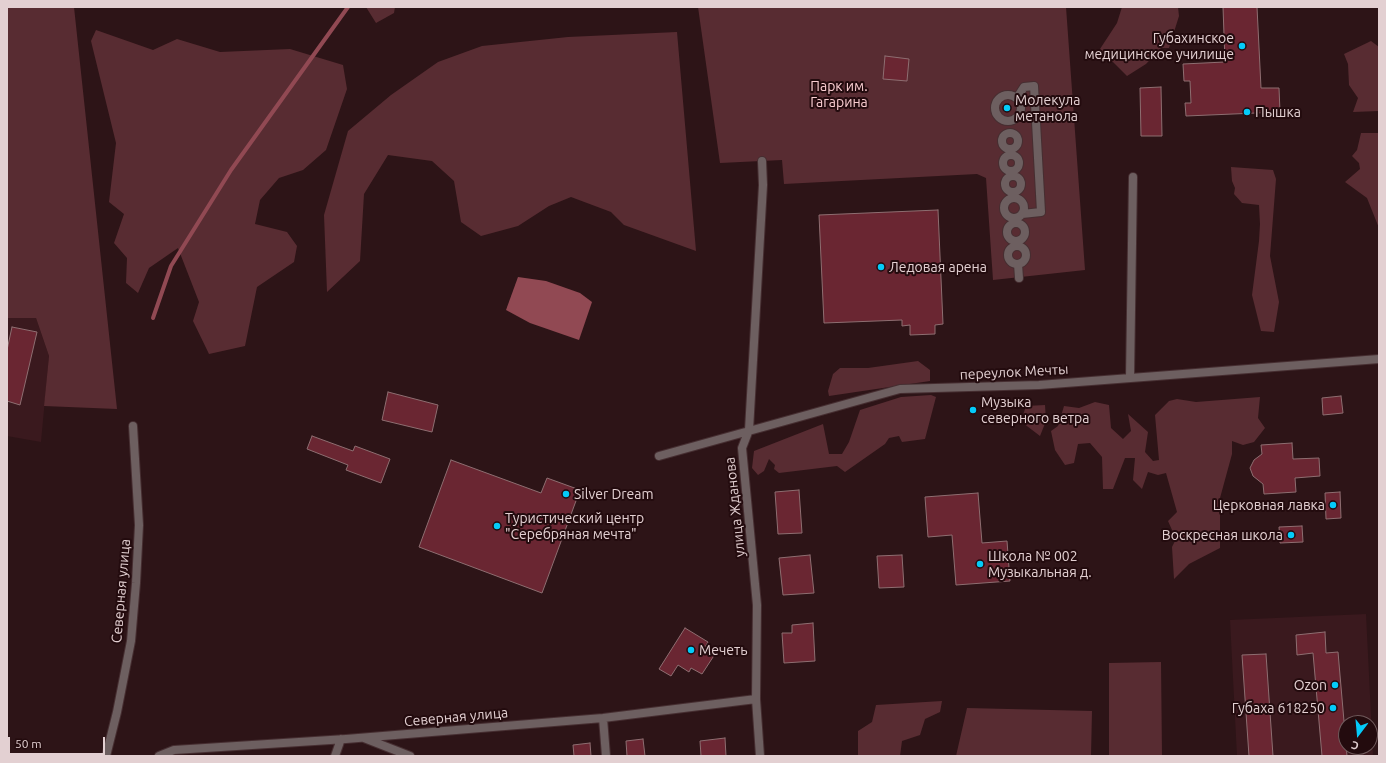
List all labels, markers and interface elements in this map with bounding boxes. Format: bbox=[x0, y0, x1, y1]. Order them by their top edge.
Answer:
place label: Губахинское медицинское училище bbox=[1084, 30, 1234, 62]
marker: Губахинское медицинское училище bbox=[1237, 41, 1247, 51]
park label: Парк им. Гагарина bbox=[810, 78, 868, 110]
place label: Молекула метанола bbox=[1015, 92, 1080, 124]
marker: Молекула метанола bbox=[1002, 103, 1012, 113]
place label: Пышка bbox=[1255, 104, 1301, 120]
marker: Пышка bbox=[1242, 107, 1252, 117]
place label: Ледовая арена bbox=[889, 259, 987, 275]
marker: Ледовая арена bbox=[876, 262, 886, 272]
street label: переулок Мечты bbox=[959, 361, 1069, 383]
place label: Музыка северного ветра bbox=[981, 394, 1089, 426]
marker: Музыка северного ветра bbox=[968, 405, 978, 415]
street label: улица Жданова bbox=[721, 456, 749, 558]
place label: Silver Dream bbox=[574, 486, 654, 502]
marker: Silver Dream bbox=[561, 489, 571, 499]
place label: Церковная лавка bbox=[1213, 497, 1325, 513]
marker: Церковная лавка bbox=[1328, 500, 1338, 510]
place label: Туристический центр "Серебряная мечта" bbox=[505, 510, 644, 542]
marker: Туристический центр "Серебряная мечта" bbox=[492, 521, 502, 531]
place label: Воскресная школа bbox=[1162, 527, 1283, 543]
marker: Воскресная школа bbox=[1286, 530, 1296, 540]
street label: Северная улица bbox=[108, 538, 134, 644]
place label: Школа № 002 Музыкальная д. bbox=[988, 548, 1092, 580]
marker: Школа № 002 Музыкальная д. bbox=[975, 559, 985, 569]
place label: Мечеть bbox=[699, 642, 747, 658]
marker: Мечеть bbox=[686, 645, 696, 655]
place label: Ozon bbox=[1294, 677, 1327, 693]
marker: Ozon bbox=[1330, 680, 1340, 690]
place label: Губаха 618250 bbox=[1232, 700, 1325, 716]
marker: Губаха 618250 bbox=[1328, 703, 1338, 713]
street label: Северная улица bbox=[403, 704, 509, 730]
north arrow bbox=[1338, 715, 1378, 755]
scale bar bbox=[10, 729, 107, 755]
text: 50 m bbox=[15, 737, 42, 750]
text: С bbox=[1350, 739, 1360, 752]

